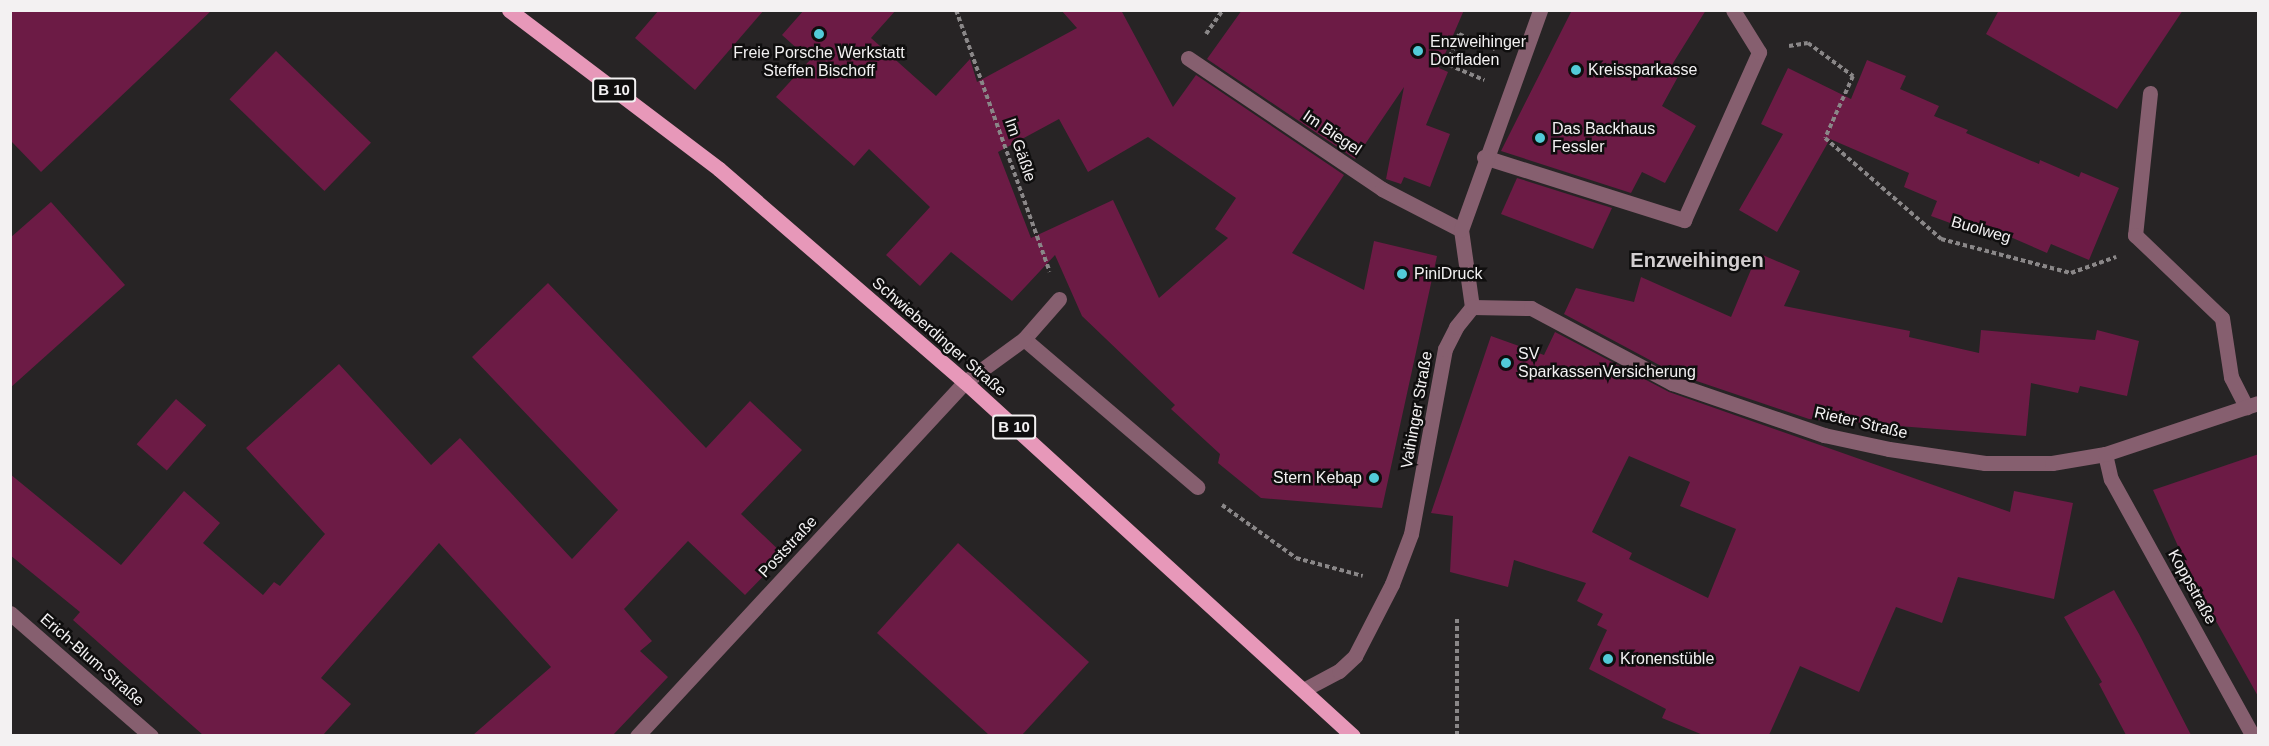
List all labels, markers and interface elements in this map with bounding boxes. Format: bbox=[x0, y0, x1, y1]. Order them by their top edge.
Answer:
marker: Freie Porsche Werkstatt Steffen Bischoff bbox=[812, 27, 826, 41]
place label: Enzweihinger Dorfladen bbox=[1430, 32, 1526, 70]
place label: Freie Porsche Werkstatt Steffen Bischoff bbox=[733, 43, 905, 81]
marker: Enzweihinger Dorfladen bbox=[1411, 44, 1425, 58]
place label: Kreissparkasse bbox=[1588, 60, 1697, 80]
marker: Kreissparkasse bbox=[1569, 63, 1583, 77]
road number: B 10 bbox=[592, 78, 636, 102]
street label: Im Biegel bbox=[1299, 106, 1365, 160]
street label: Im Gäßle bbox=[1000, 116, 1040, 184]
place label: Das Backhaus Fessler bbox=[1552, 119, 1655, 157]
marker: Das Backhaus Fessler bbox=[1533, 131, 1547, 145]
street label: Buolweg bbox=[1949, 212, 2013, 248]
district label: Enzweihingen bbox=[1630, 248, 1764, 272]
place label: PiniDruck bbox=[1414, 264, 1482, 284]
marker: PiniDruck bbox=[1395, 267, 1409, 281]
street label: Schwieberdinger Straße bbox=[868, 273, 1010, 401]
place label: SV SparkassenVersicherung bbox=[1518, 344, 1696, 382]
street label: Vaihinger Straße bbox=[1397, 350, 1437, 470]
marker: SV SparkassenVersicherung bbox=[1499, 356, 1513, 370]
street label: Rieter Straße bbox=[1812, 403, 1910, 443]
road number: B 10 bbox=[992, 415, 1036, 439]
place label: Stern Kebap bbox=[1273, 468, 1362, 488]
marker: Stern Kebap bbox=[1367, 471, 1381, 485]
street label: Poststraße bbox=[755, 512, 821, 582]
street label: Koppstraße bbox=[2164, 546, 2220, 628]
street label: Erich-Blum-Straße bbox=[36, 610, 148, 710]
place label: Kronenstüble bbox=[1620, 649, 1714, 669]
marker: Kronenstüble bbox=[1601, 652, 1615, 666]

